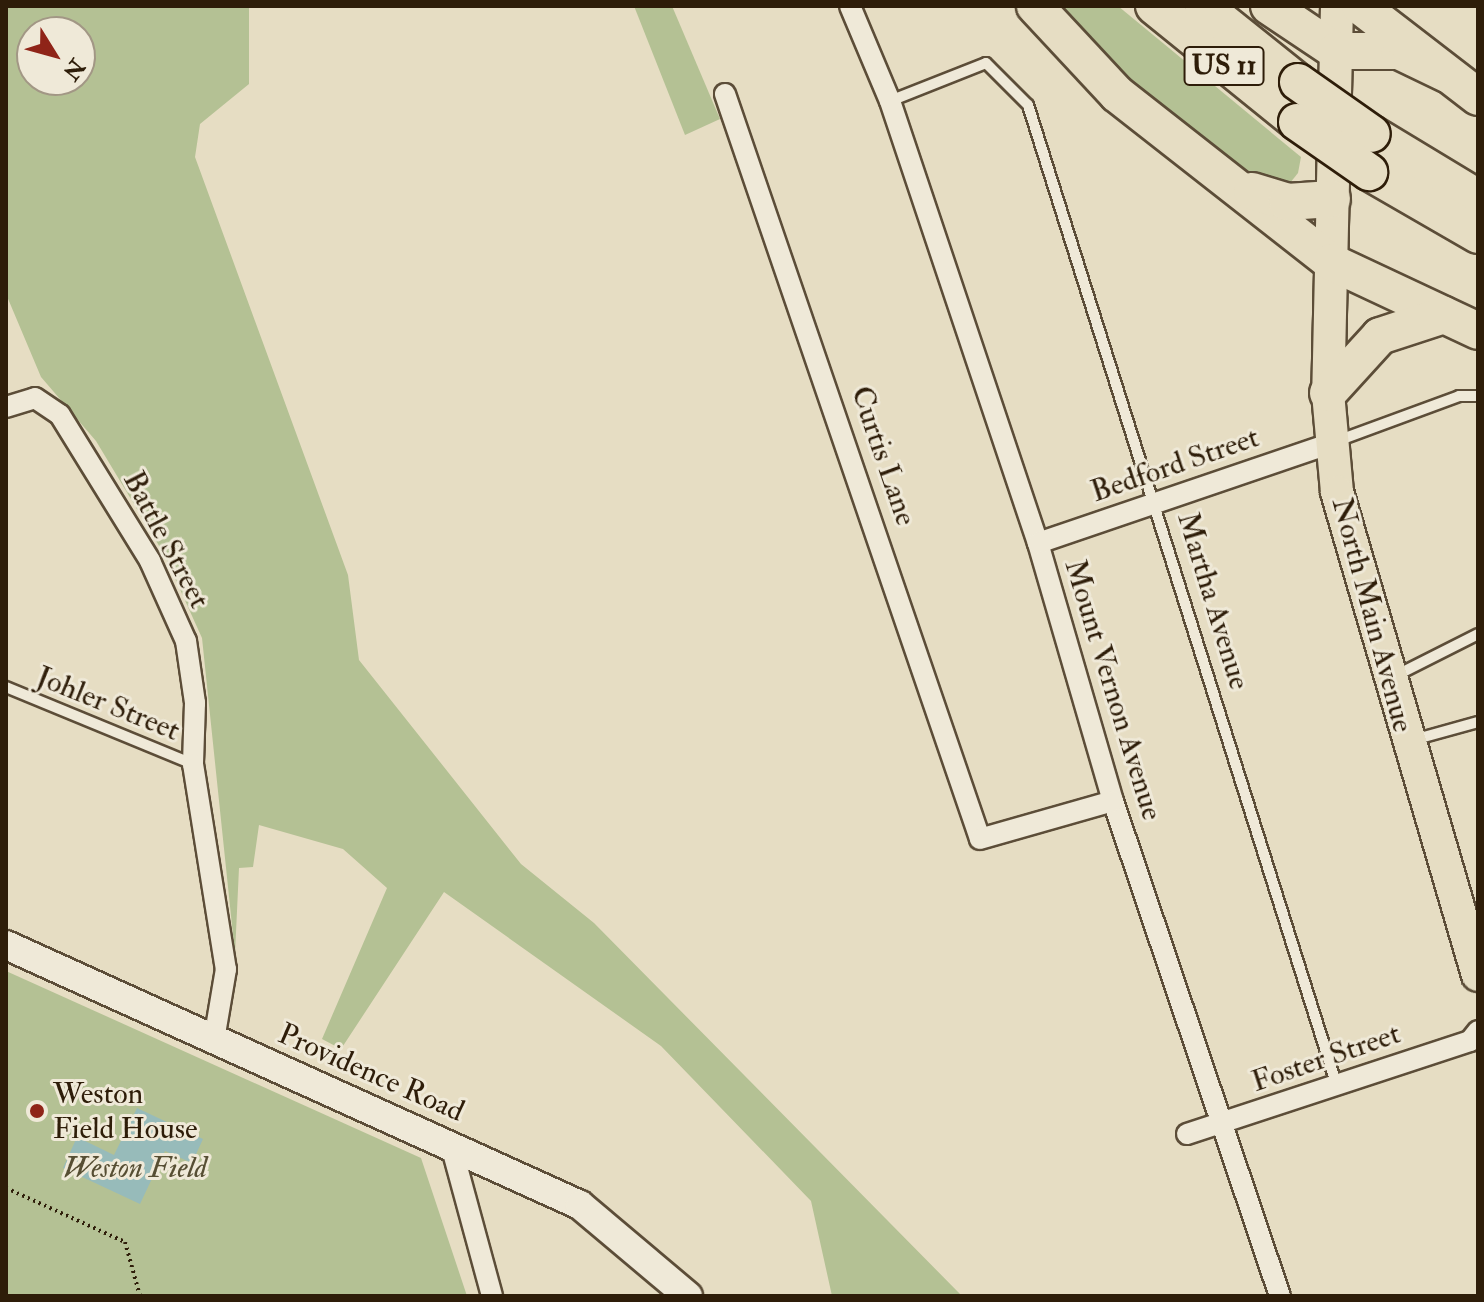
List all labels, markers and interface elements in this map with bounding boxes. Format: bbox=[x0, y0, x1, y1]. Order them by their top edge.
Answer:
north arrow bbox=[16, 16, 96, 96]
road number: US 11 bbox=[1182, 42, 1266, 90]
text: N bbox=[56, 53, 91, 86]
street label: Curtis Lane bbox=[842, 382, 924, 530]
street label: Bedford Street bbox=[1086, 419, 1264, 511]
street label: Battle Street bbox=[115, 465, 217, 615]
street label: North Main Avenue bbox=[1323, 494, 1421, 736]
street label: Martha Avenue bbox=[1169, 508, 1257, 694]
street label: Mount Vernon Avenue bbox=[1056, 555, 1170, 825]
street label: Johler Street bbox=[31, 659, 185, 749]
street label: Providence Road bbox=[272, 1016, 470, 1130]
street label: Foster Street bbox=[1247, 1016, 1405, 1100]
place label: Weston Field House bbox=[53, 1076, 198, 1146]
marker: Weston Field House bbox=[28, 1102, 46, 1120]
park label: Weston Field bbox=[63, 1150, 207, 1186]

